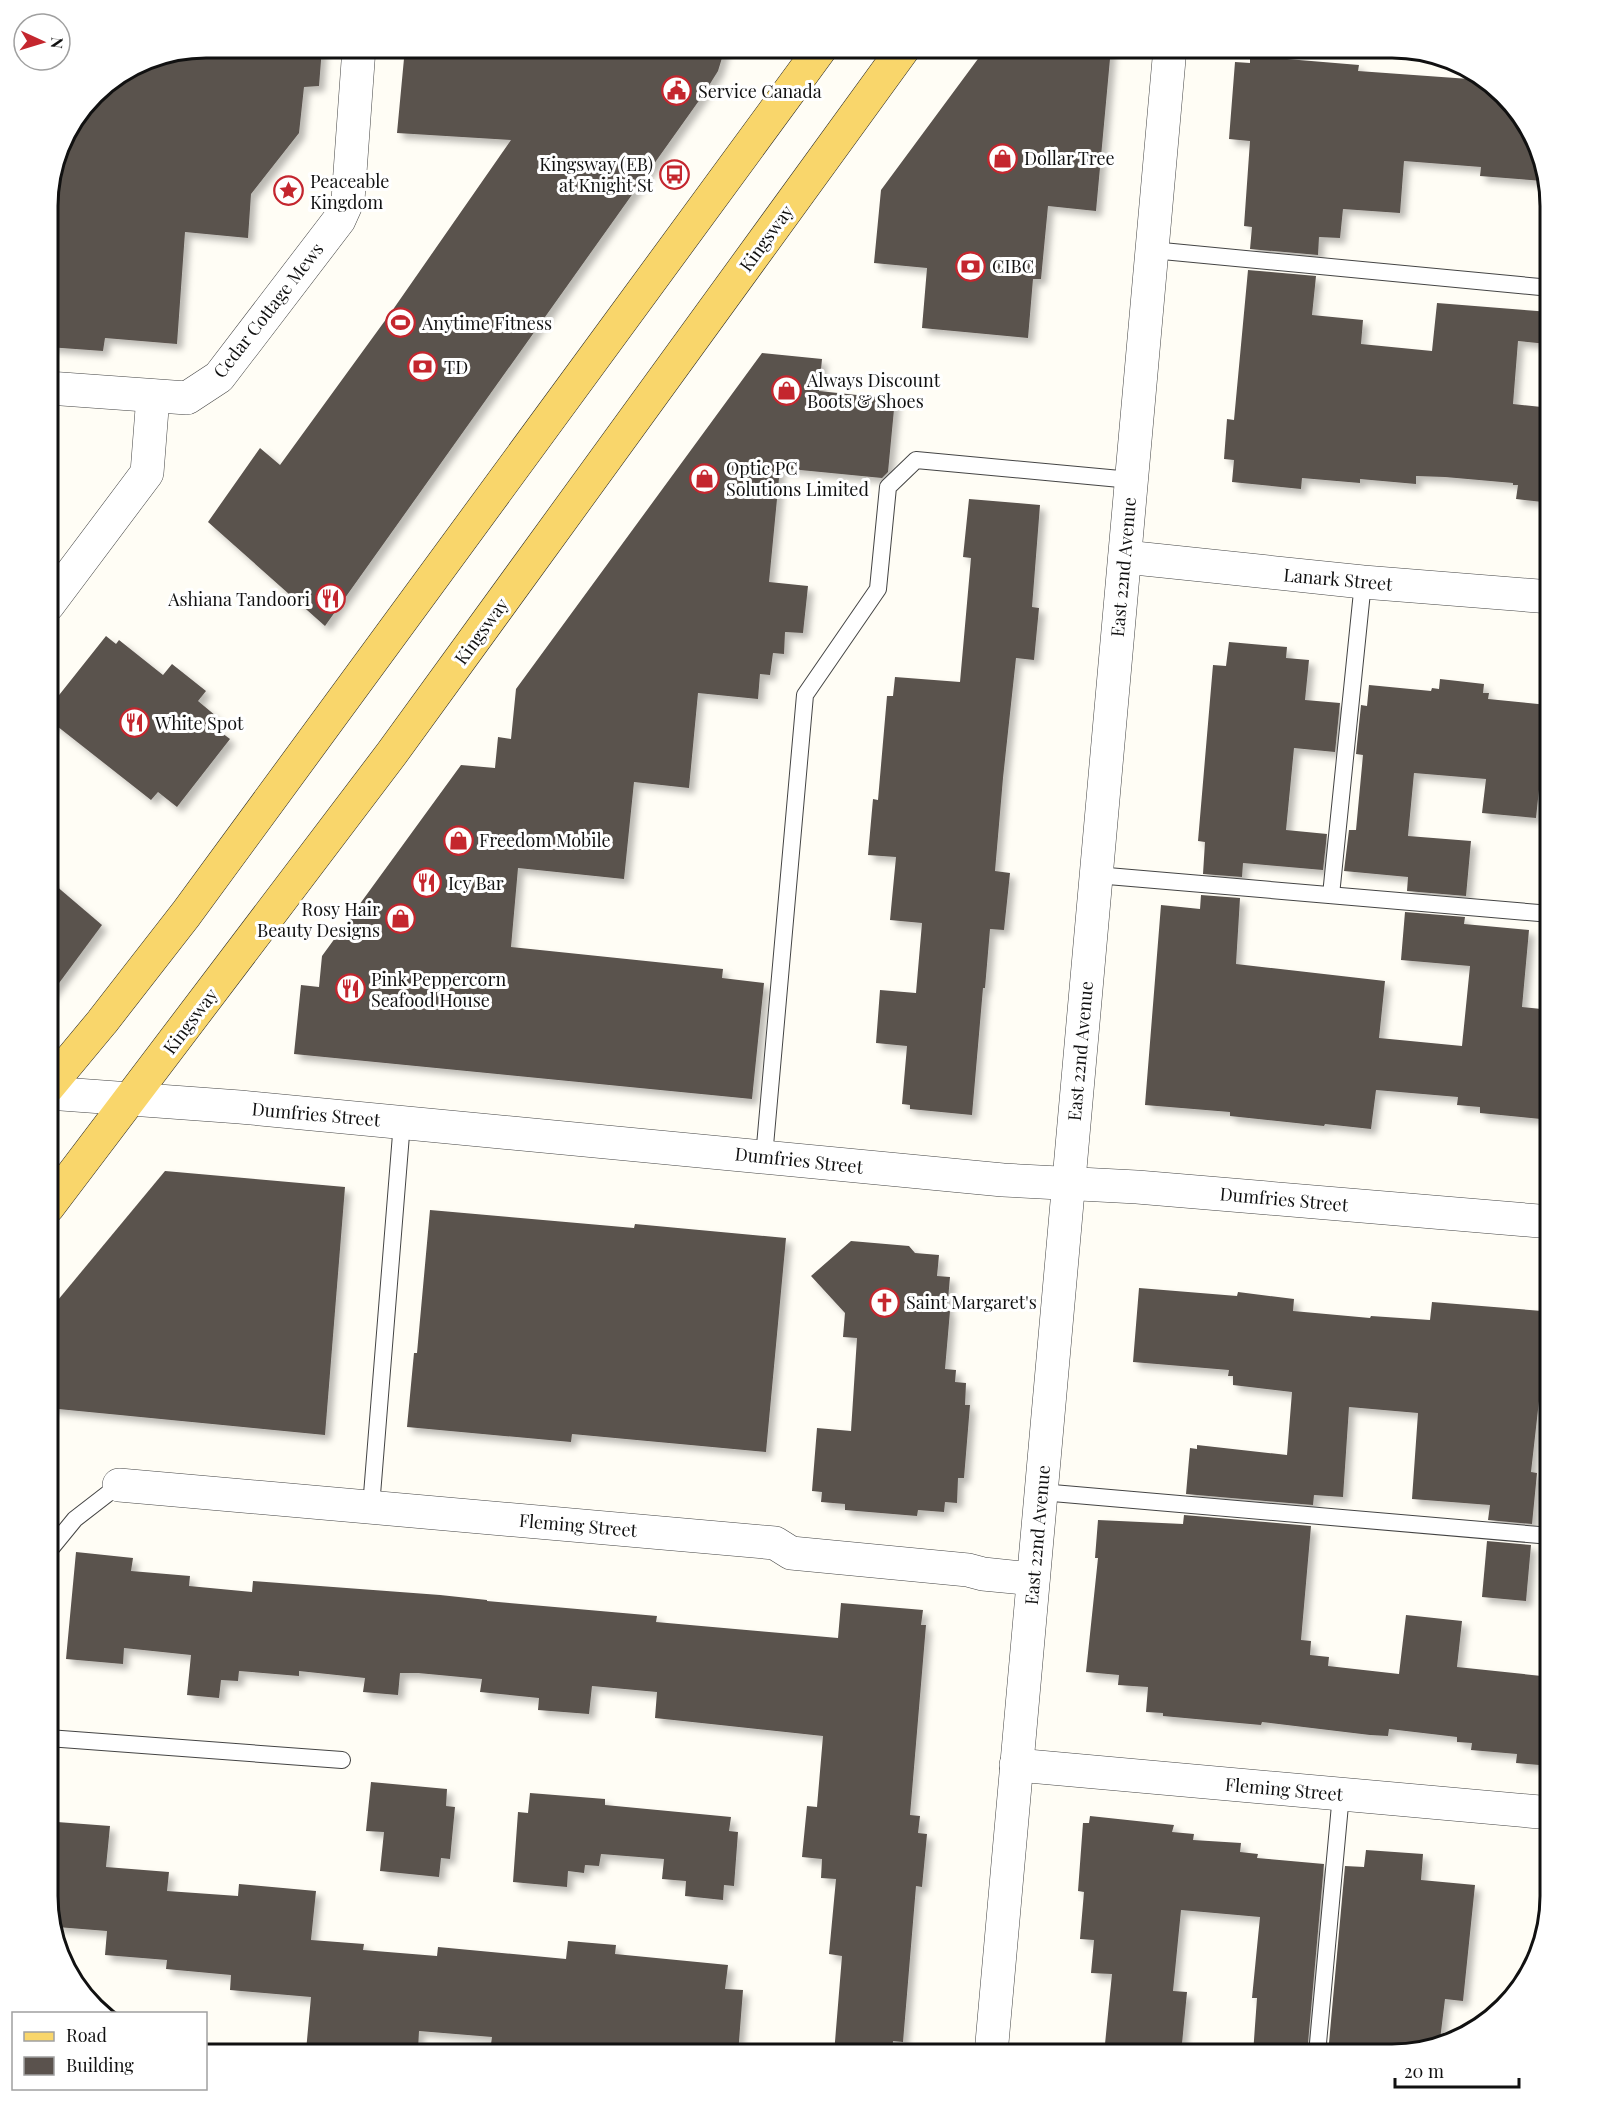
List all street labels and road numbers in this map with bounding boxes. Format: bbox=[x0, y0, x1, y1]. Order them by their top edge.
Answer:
street label: Kingsway bbox=[734, 200, 798, 276]
street label: Cedar Cottage Mews bbox=[208, 237, 328, 383]
street label: East 22nd Avenue bbox=[1105, 496, 1141, 638]
street label: Lanark Street bbox=[1282, 562, 1394, 596]
street label: Kingsway bbox=[449, 593, 513, 669]
street label: East 22nd Avenue bbox=[1062, 980, 1098, 1122]
street label: Kingsway bbox=[157, 983, 223, 1059]
street label: Dumfries Street bbox=[251, 1096, 382, 1132]
street label: Dumfries Street bbox=[734, 1141, 865, 1179]
street label: Dumfries Street bbox=[1219, 1181, 1350, 1217]
street label: East 22nd Avenue bbox=[1019, 1464, 1055, 1606]
street label: Fleming Street bbox=[518, 1508, 639, 1542]
street label: Fleming Street bbox=[1224, 1772, 1345, 1806]

